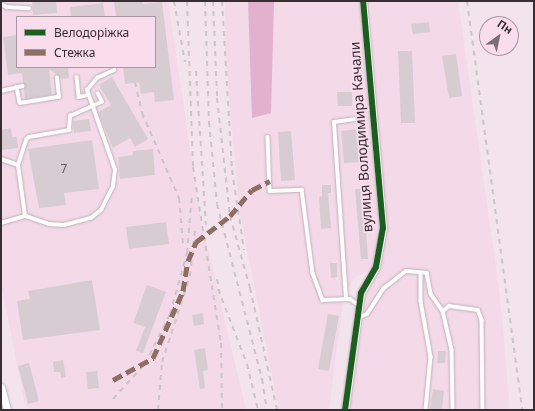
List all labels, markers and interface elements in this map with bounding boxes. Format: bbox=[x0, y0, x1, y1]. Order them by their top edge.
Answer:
legend bbox=[16, 16, 156, 68]
north arrow bbox=[479, 16, 519, 56]
text: Пн bbox=[495, 16, 516, 37]
text: Велодоріжка bbox=[54, 24, 129, 41]
street label: вулиця Володимира Качали bbox=[346, 41, 376, 233]
text: Стежка bbox=[54, 44, 95, 61]
house number: 7 bbox=[61, 162, 67, 176]

